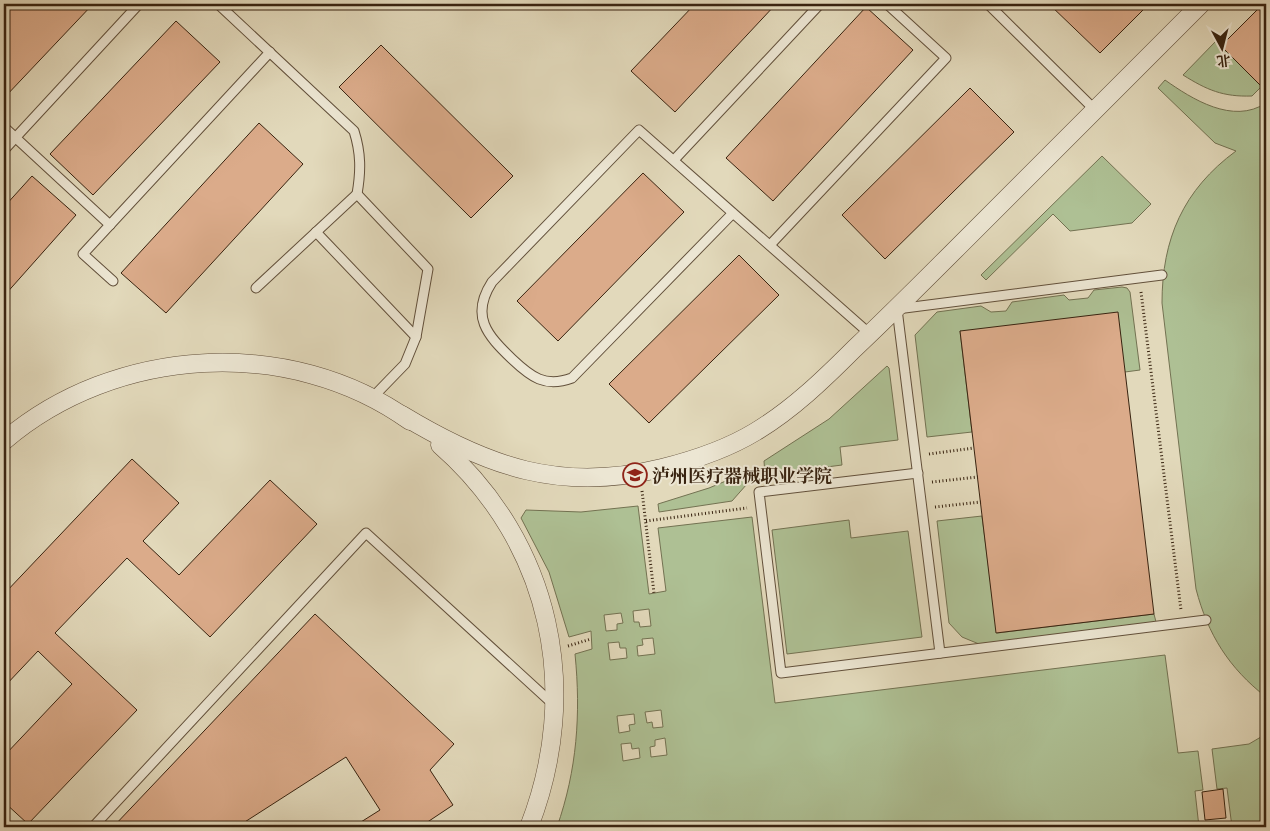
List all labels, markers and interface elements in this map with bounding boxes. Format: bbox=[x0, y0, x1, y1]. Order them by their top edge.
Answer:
north arrow bbox=[1198, 22, 1248, 72]
text: 北 bbox=[1215, 50, 1232, 72]
school or university icon: 泸州医疗器械职业学院 bbox=[622, 462, 648, 488]
place label: 泸州医疗器械职业学院 bbox=[652, 462, 832, 489]

